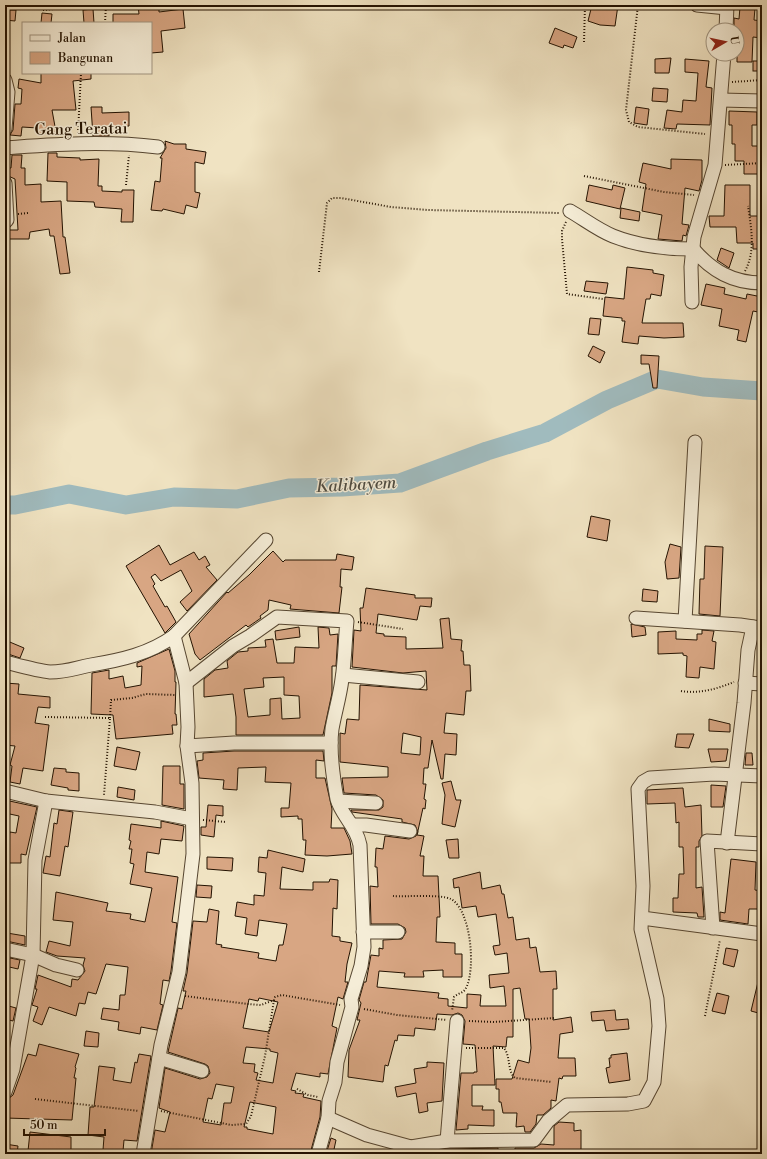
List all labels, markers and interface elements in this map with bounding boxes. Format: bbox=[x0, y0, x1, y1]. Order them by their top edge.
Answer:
legend bbox=[22, 22, 152, 74]
north arrow bbox=[705, 22, 745, 62]
text: Jalan bbox=[57, 31, 86, 46]
text: U bbox=[726, 35, 742, 46]
text: Bangunan bbox=[57, 51, 113, 66]
street label: Gang Teratai bbox=[34, 118, 128, 140]
water label: Kalibayem bbox=[315, 472, 397, 498]
scale bar bbox=[24, 1111, 105, 1137]
text: 50 m bbox=[30, 1118, 58, 1133]

